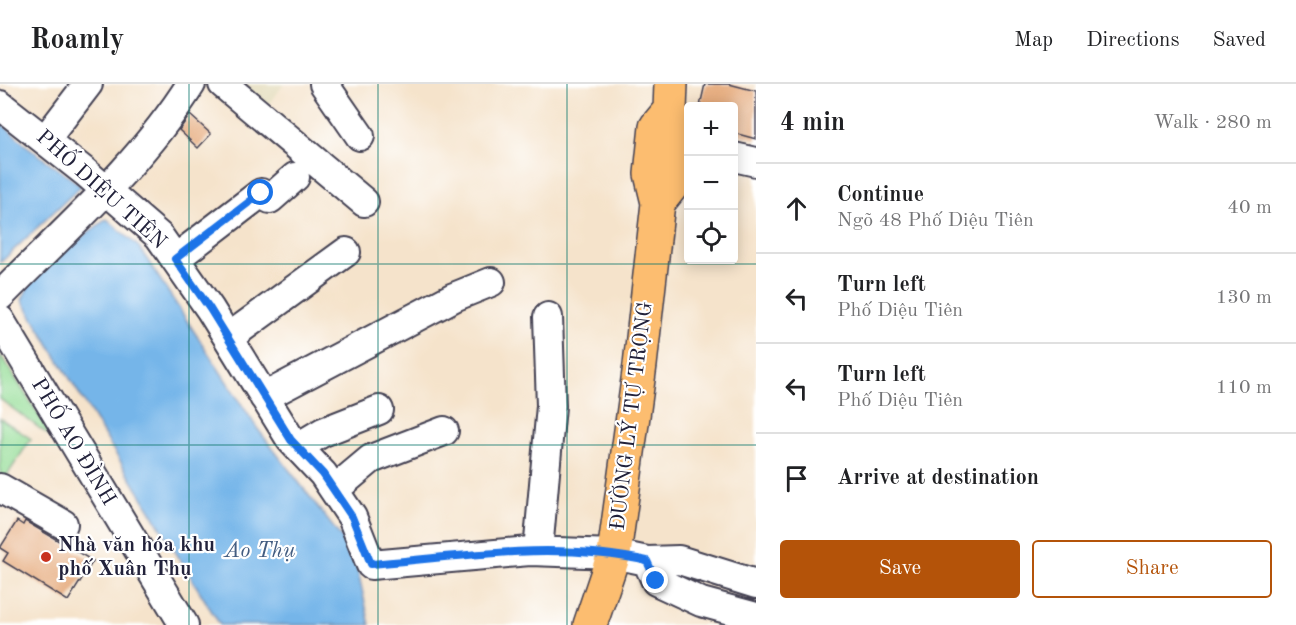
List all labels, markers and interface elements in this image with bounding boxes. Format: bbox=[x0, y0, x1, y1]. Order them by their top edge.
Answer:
text: Roamly bbox=[30, 27, 124, 55]
text: Map bbox=[1014, 30, 1053, 51]
text: Directions bbox=[1086, 30, 1180, 51]
text: Saved bbox=[1213, 30, 1266, 51]
map controls bbox=[684, 102, 738, 264]
button: + bbox=[684, 102, 738, 156]
text: 4 min bbox=[780, 110, 845, 136]
text: Walk · 280 m bbox=[1153, 113, 1272, 133]
street label: PHỐ DIỆU TIÊN bbox=[32, 121, 175, 254]
button: − bbox=[684, 156, 738, 210]
route start bbox=[247, 179, 273, 205]
text: Continue bbox=[837, 184, 924, 206]
icon: ahead bbox=[780, 192, 813, 225]
text: 40 m bbox=[1227, 198, 1272, 218]
button: locate bbox=[684, 210, 738, 264]
text: Ngõ 48 Phố Diệu Tiên bbox=[837, 211, 1034, 231]
text: Turn left bbox=[837, 274, 926, 296]
icon: left bbox=[780, 282, 813, 315]
text: 130 m bbox=[1216, 288, 1272, 308]
street label: ĐƯỜNG LÝ TỰ TRỌNG bbox=[603, 300, 656, 532]
text: Phố Diệu Tiên bbox=[837, 301, 963, 321]
text: Turn left bbox=[837, 364, 926, 386]
street label: PHỐ AO ĐÌNH bbox=[27, 371, 125, 509]
icon: left bbox=[780, 372, 813, 405]
text: 110 m bbox=[1216, 378, 1272, 398]
text: Phố Diệu Tiên bbox=[837, 391, 963, 411]
icon: arrive bbox=[780, 462, 813, 495]
text: Arrive at destination bbox=[837, 467, 1039, 489]
place label: Nhà văn hóa khu phố Xuân Thụ bbox=[58, 535, 215, 580]
water label: Ao Thụ bbox=[223, 540, 296, 562]
button: Save bbox=[780, 540, 1020, 598]
button: Share bbox=[1032, 540, 1272, 598]
marker: Nhà văn hóa khu phố Xuân Thụ bbox=[39, 550, 53, 564]
route end bbox=[642, 567, 668, 593]

